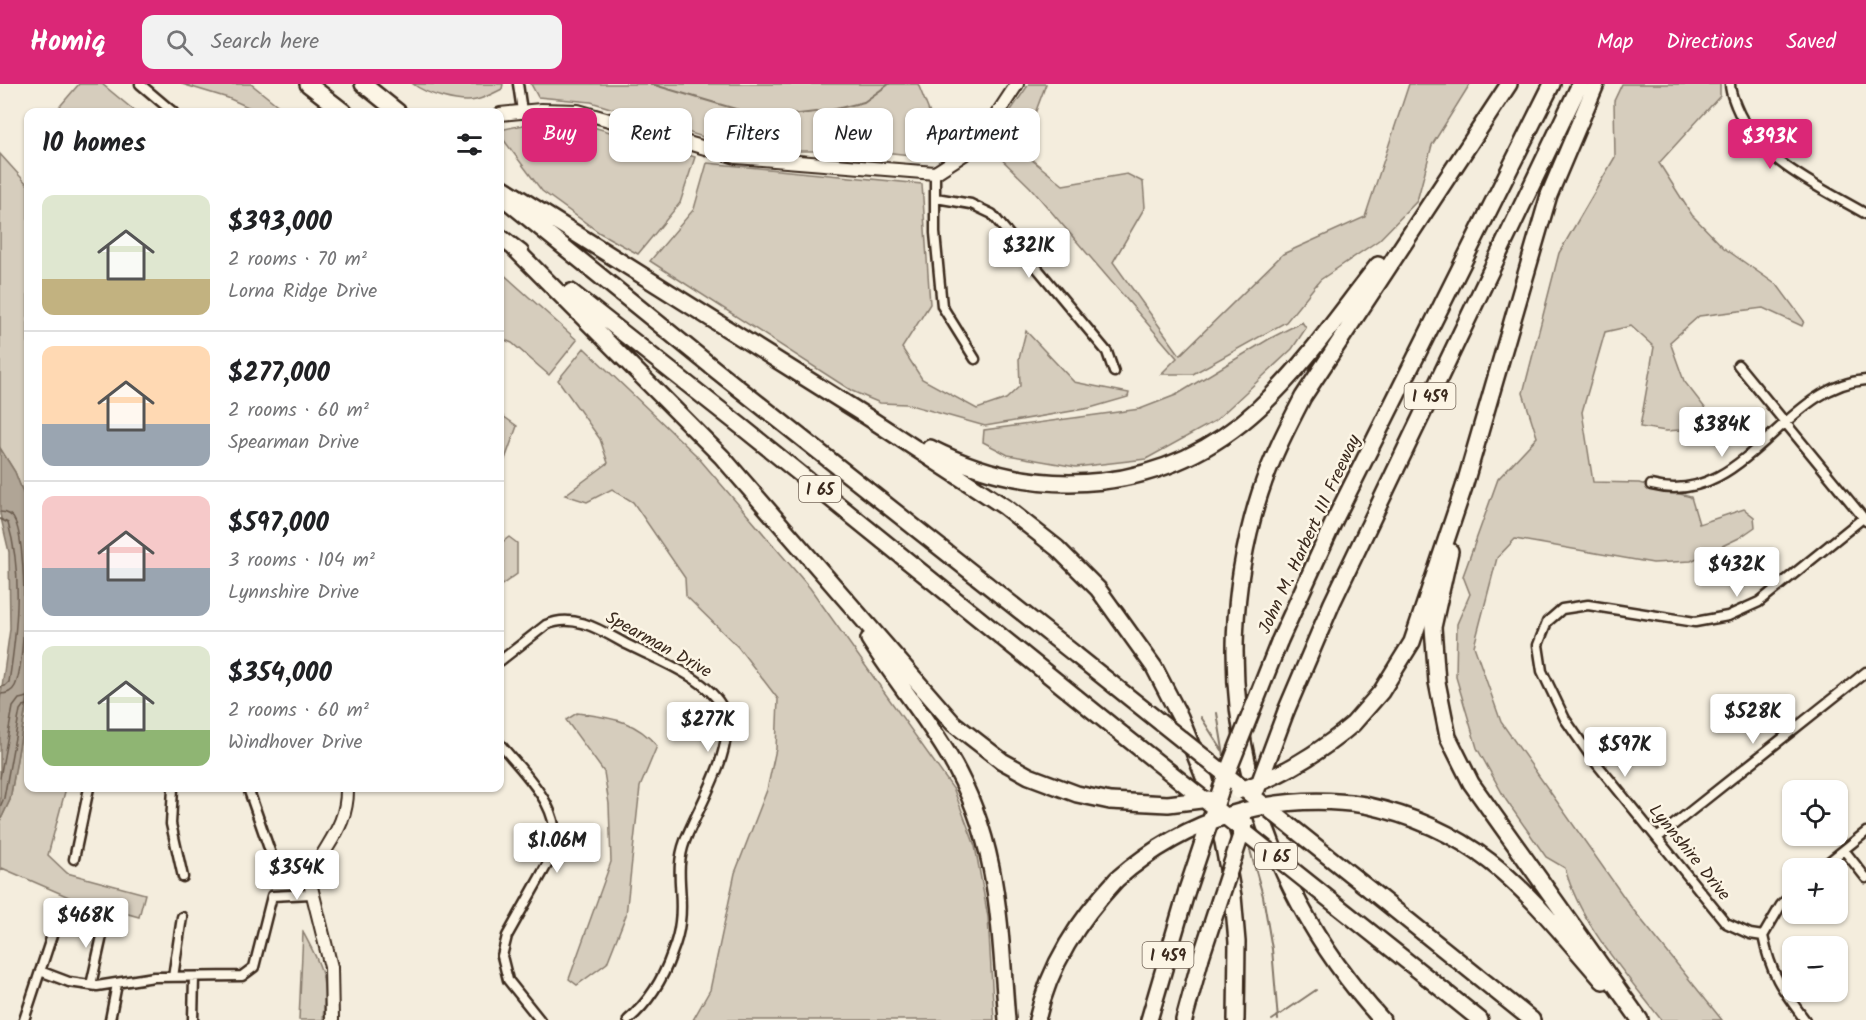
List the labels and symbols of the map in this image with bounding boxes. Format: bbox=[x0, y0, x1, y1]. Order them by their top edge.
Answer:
pin: $393K bbox=[1728, 119, 1812, 170]
pin: $321K bbox=[987, 228, 1071, 279]
road number: I 459 bbox=[1404, 383, 1456, 409]
pin: $384K bbox=[1680, 407, 1764, 458]
street label: John M. Harbert III Freeway bbox=[1251, 429, 1370, 639]
road number: I 65 bbox=[799, 476, 841, 502]
pin: $432K bbox=[1695, 547, 1779, 598]
street label: Spearman Drive bbox=[600, 604, 717, 687]
pin: $528K bbox=[1711, 694, 1795, 745]
pin: $277K bbox=[666, 702, 750, 753]
pin: $597K bbox=[1583, 727, 1667, 778]
street label: Lynnshire Drive bbox=[1640, 798, 1737, 908]
pin: $1.06M bbox=[508, 823, 606, 874]
road number: I 65 bbox=[1255, 843, 1297, 869]
pin: $354K bbox=[255, 850, 339, 901]
pin: $468K bbox=[44, 898, 128, 949]
road number: I 459 bbox=[1142, 942, 1194, 968]

